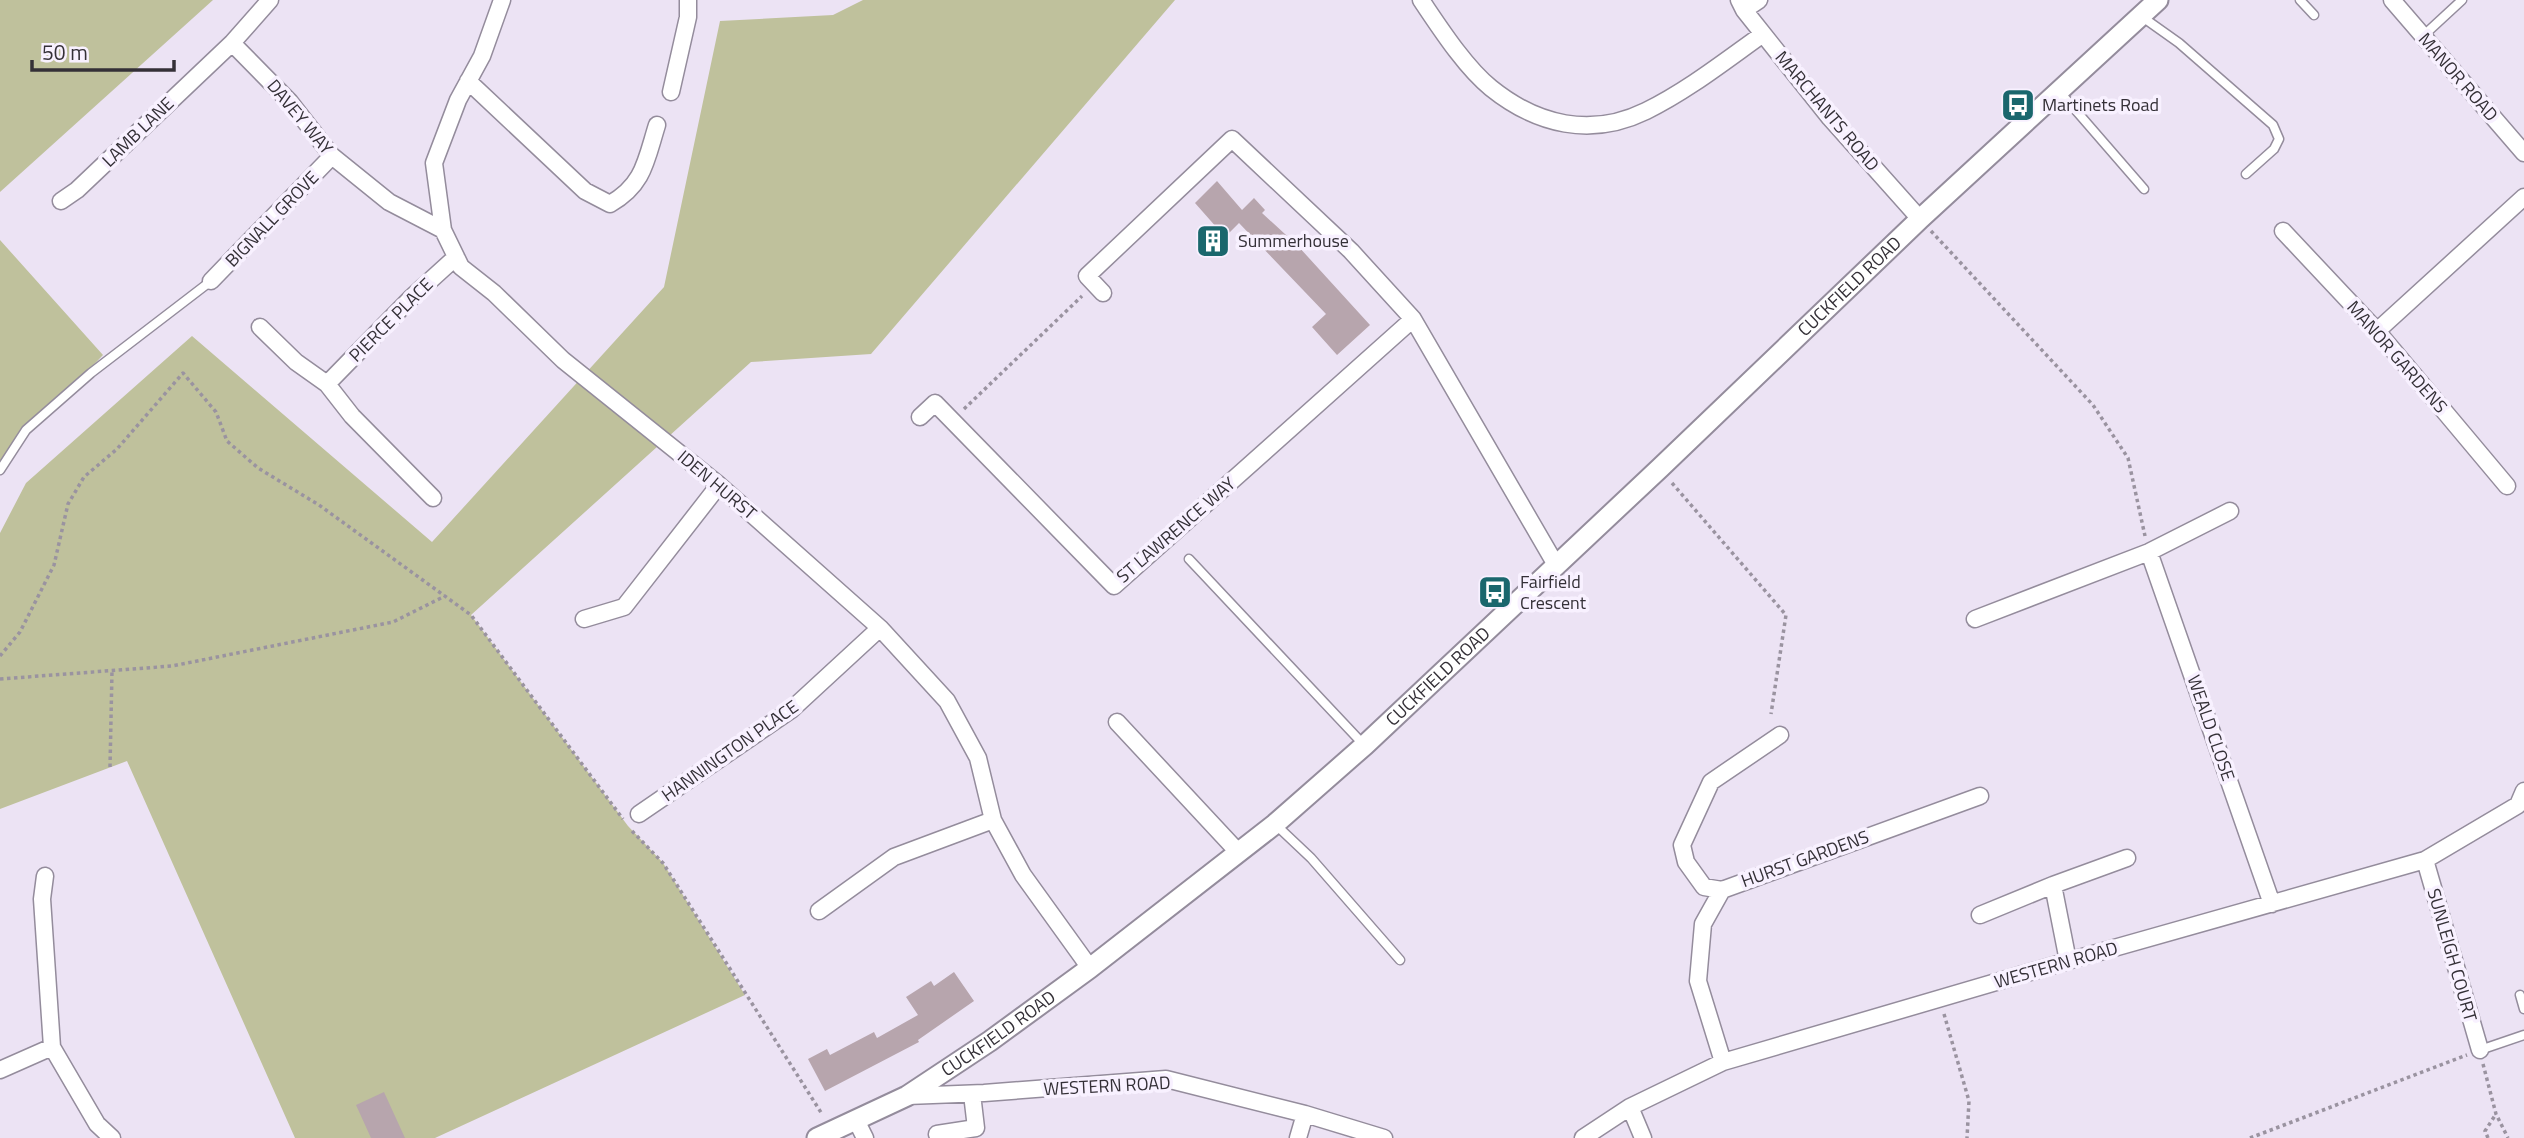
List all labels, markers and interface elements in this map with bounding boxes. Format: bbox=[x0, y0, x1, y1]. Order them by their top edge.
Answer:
street label: MANOR ROAD bbox=[2412, 26, 2505, 127]
scale bar bbox=[32, 28, 173, 72]
text: 50 m bbox=[42, 36, 88, 68]
street label: MARCHANTS ROAD bbox=[1769, 45, 1886, 177]
street label: DAVEY WAY bbox=[261, 73, 340, 160]
bus stop icon: Martinets Road bbox=[1999, 86, 2037, 124]
street label: LAMB LANE bbox=[96, 90, 180, 173]
place label: Martinets Road bbox=[2042, 91, 2159, 118]
street label: BIGNALL GROVE bbox=[219, 164, 325, 273]
building icon: Summerhouse bbox=[1194, 222, 1232, 260]
place label: Summerhouse bbox=[1238, 227, 1349, 254]
street label: CUCKFIELD ROAD bbox=[1791, 230, 1907, 342]
street label: PIERCE PLACE bbox=[342, 271, 439, 368]
street label: MANOR GARDENS bbox=[2341, 294, 2454, 419]
street label: IDEN HURST bbox=[672, 443, 763, 526]
street label: ST LAWRENCE WAY bbox=[1110, 470, 1241, 589]
place label: Fairfield Crescent bbox=[1520, 568, 1587, 616]
bus stop icon: Fairfield Crescent bbox=[1476, 573, 1514, 611]
street label: CUCKFIELD ROAD bbox=[1379, 620, 1496, 732]
street label: WEALD CLOSE bbox=[2181, 671, 2242, 784]
street label: HANNINGTON PLACE bbox=[656, 693, 804, 808]
street label: HURST GARDENS bbox=[1737, 823, 1873, 894]
street label: SUNLEIGH COURT bbox=[2421, 885, 2485, 1025]
street label: WESTERN ROAD bbox=[1991, 934, 2121, 995]
street label: CUCKFIELD ROAD bbox=[935, 983, 1061, 1083]
street label: WESTERN ROAD bbox=[1043, 1069, 1171, 1102]

